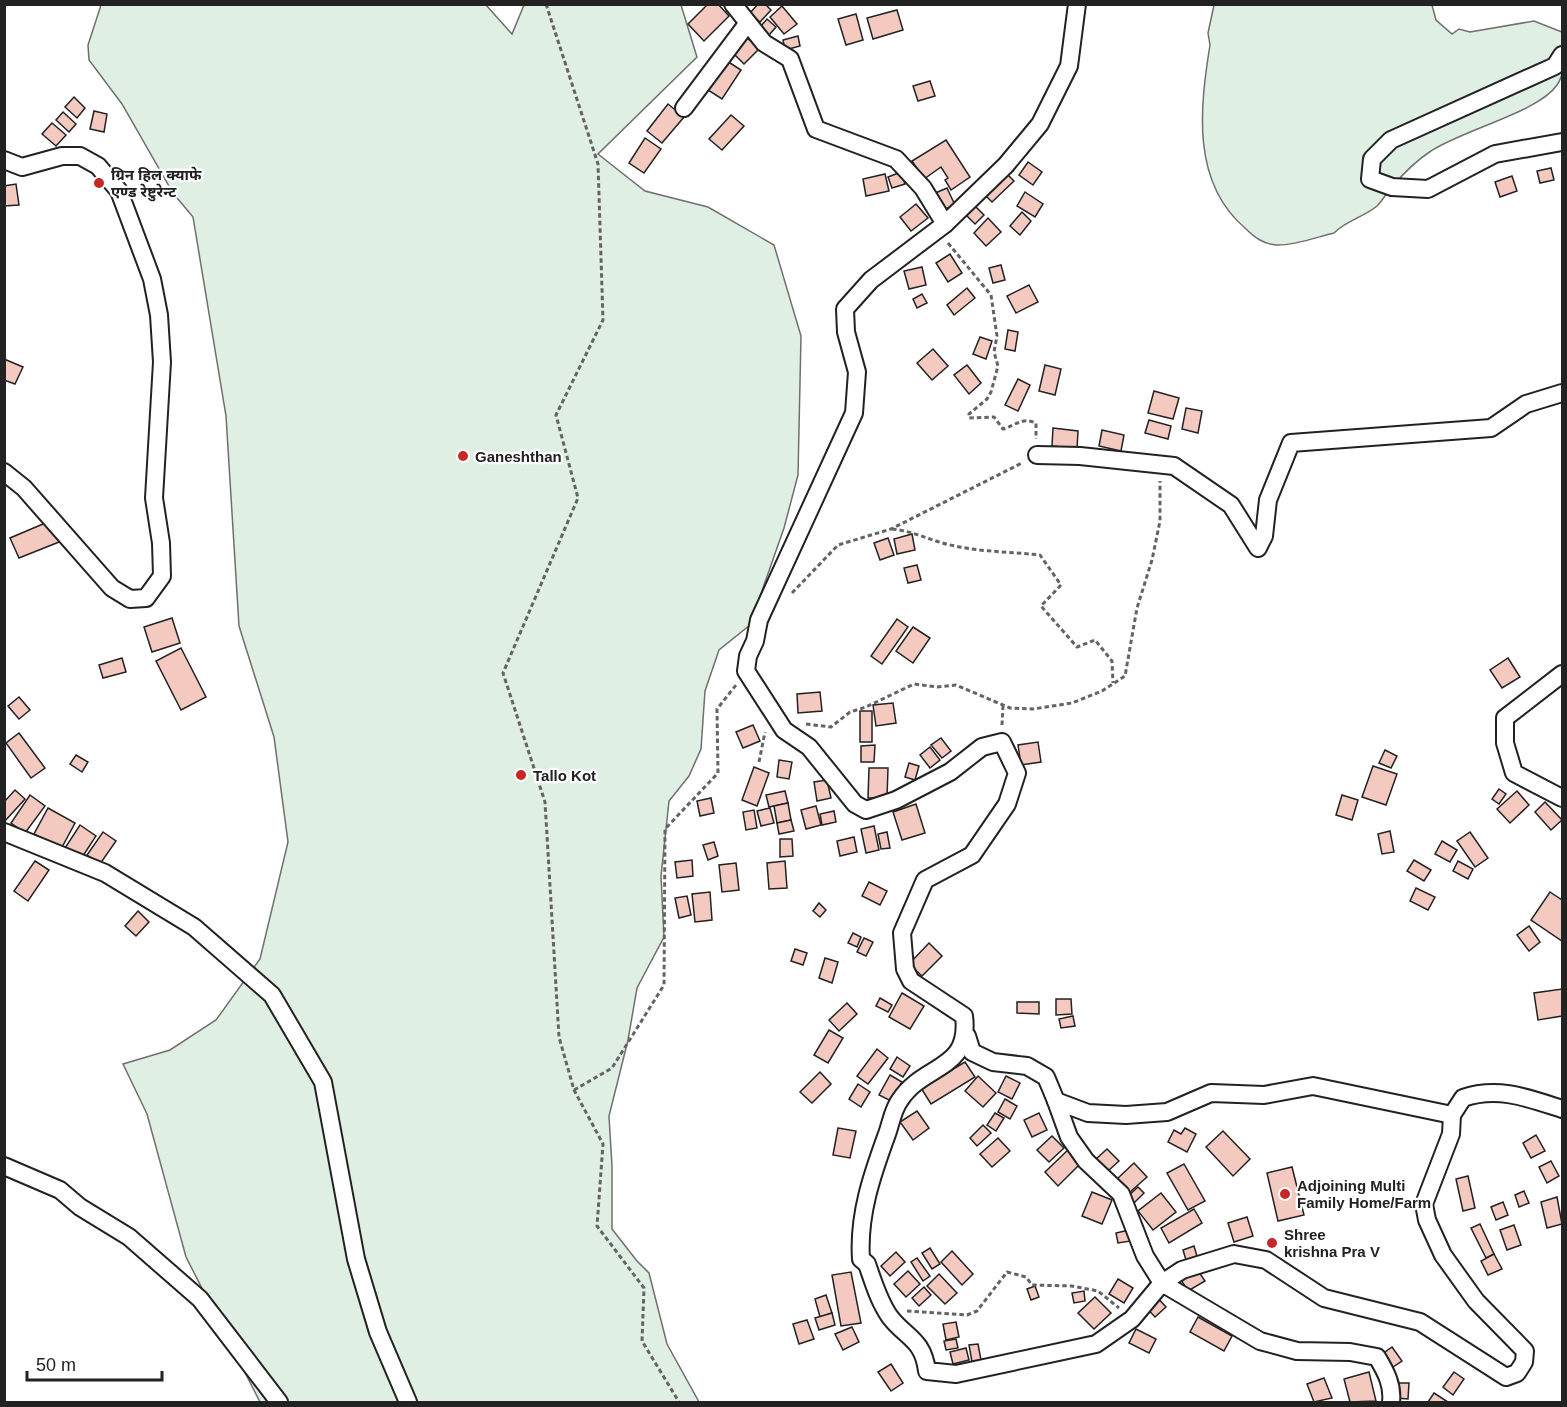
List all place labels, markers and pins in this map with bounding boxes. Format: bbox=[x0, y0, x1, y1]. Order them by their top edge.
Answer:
place label: ग्रिन हिल क्याफे एण्ड रेष्टुरेन्ट bbox=[111, 166, 202, 202]
marker: ग्रिन हिल क्याफे एण्ड रेष्टुरेन्ट bbox=[92, 176, 106, 190]
place label: Ganeshthan bbox=[475, 448, 562, 465]
marker: Ganeshthan bbox=[456, 449, 470, 463]
place label: Tallo Kot bbox=[533, 767, 596, 784]
marker: Tallo Kot bbox=[514, 768, 528, 782]
place label: Adjoining Multi Family Home/Farm bbox=[1297, 1177, 1431, 1211]
marker: Adjoining Multi Family Home/Farm bbox=[1278, 1187, 1292, 1201]
place label: Shree krishna Pra V bbox=[1284, 1226, 1380, 1260]
marker: Shree krishna Pra V bbox=[1265, 1236, 1279, 1250]

